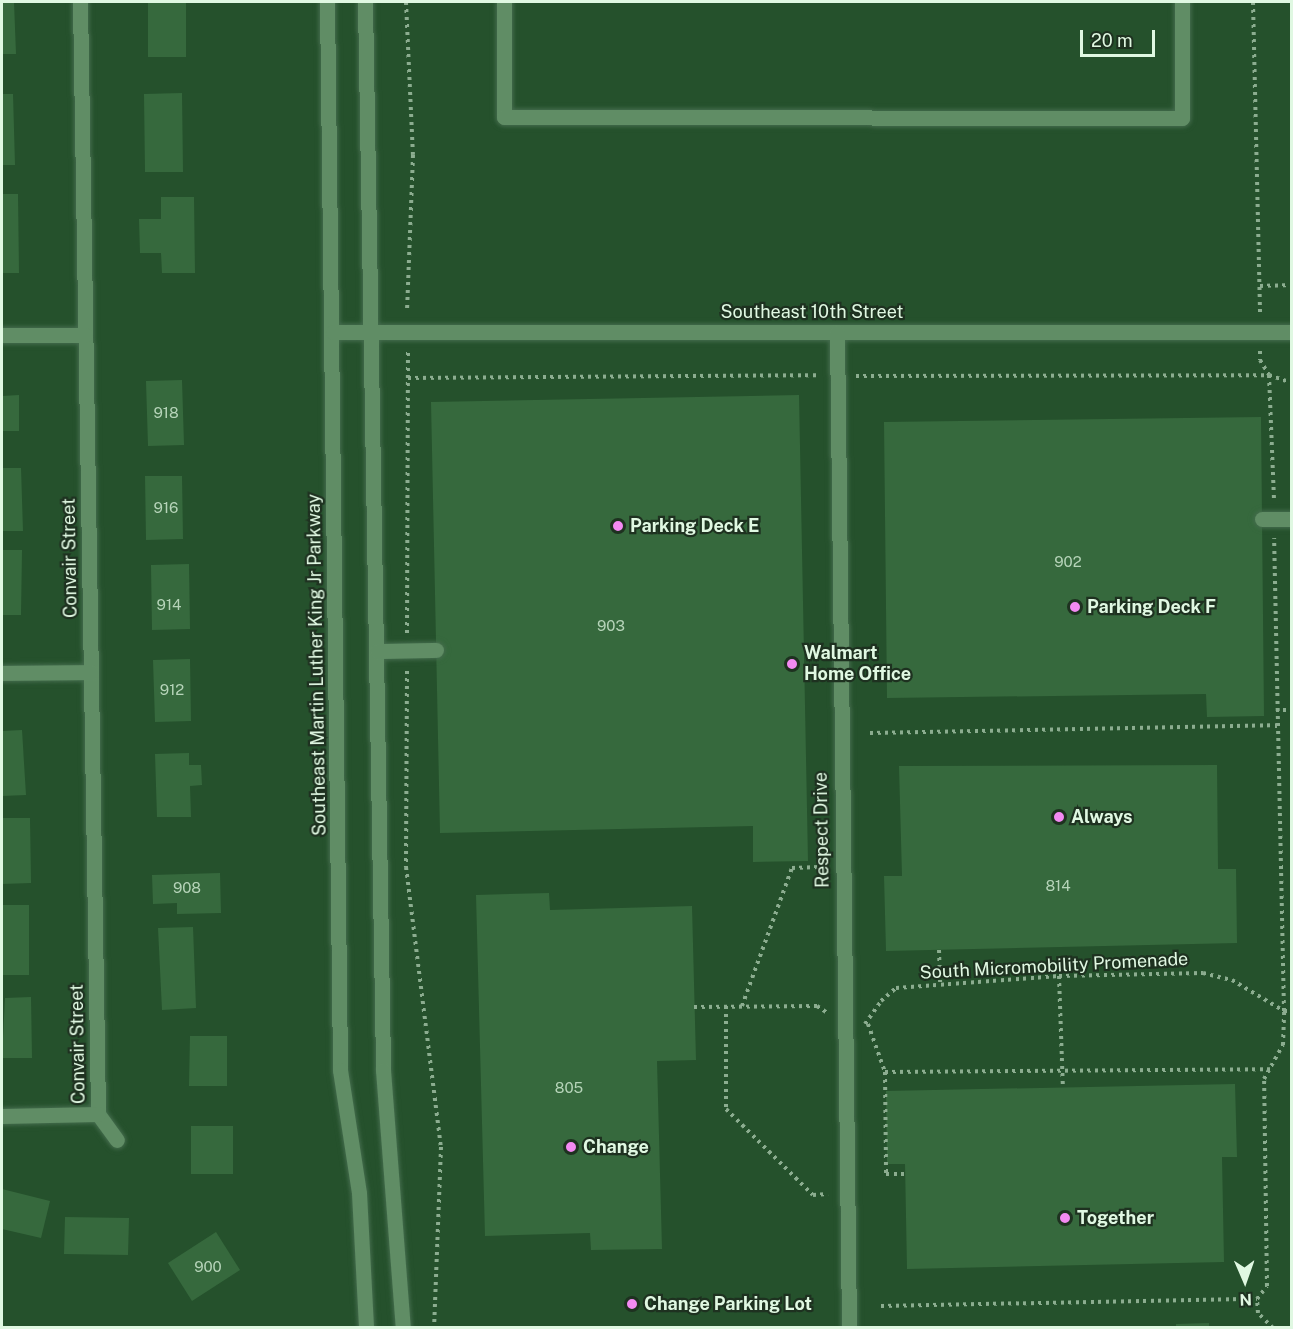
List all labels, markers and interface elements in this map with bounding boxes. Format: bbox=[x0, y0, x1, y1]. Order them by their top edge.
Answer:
scale bar bbox=[1083, 18, 1158, 56]
text: 20 m bbox=[1091, 30, 1133, 51]
street label: Southeast 10th Street bbox=[721, 301, 903, 323]
house number: 918 bbox=[153, 404, 179, 422]
street label: Southeast Martin Luther King Jr Parkway bbox=[303, 494, 331, 836]
street label: Convair Street bbox=[58, 498, 82, 618]
house number: 916 bbox=[154, 499, 178, 517]
place label: Parking Deck E bbox=[630, 515, 759, 537]
marker: Parking Deck E bbox=[611, 519, 625, 533]
house number: 902 bbox=[1054, 553, 1082, 571]
house number: 914 bbox=[157, 596, 181, 614]
place label: Parking Deck F bbox=[1087, 596, 1216, 618]
marker: Parking Deck F bbox=[1068, 600, 1082, 614]
house number: 903 bbox=[597, 617, 625, 635]
place label: Walmart Home Office bbox=[804, 643, 911, 686]
marker: Walmart Home Office bbox=[785, 657, 799, 671]
house number: 912 bbox=[160, 681, 184, 699]
street label: Respect Drive bbox=[810, 772, 834, 888]
place label: Always bbox=[1071, 806, 1133, 828]
marker: Always bbox=[1052, 810, 1066, 824]
house number: 814 bbox=[1045, 877, 1071, 895]
house number: 908 bbox=[173, 879, 201, 897]
street label: South Micromobility Promenade bbox=[919, 948, 1189, 984]
street label: Convair Street bbox=[66, 984, 90, 1104]
house number: 805 bbox=[555, 1079, 583, 1097]
place label: Change bbox=[583, 1136, 649, 1158]
marker: Change bbox=[564, 1140, 578, 1154]
place label: Together bbox=[1077, 1207, 1154, 1229]
marker: Together bbox=[1058, 1211, 1072, 1225]
north arrow bbox=[1215, 1251, 1275, 1311]
house number: 900 bbox=[194, 1258, 222, 1276]
text: N bbox=[1239, 1290, 1252, 1309]
place label: Change Parking Lot bbox=[644, 1293, 812, 1315]
marker: Change Parking Lot bbox=[625, 1297, 639, 1311]

